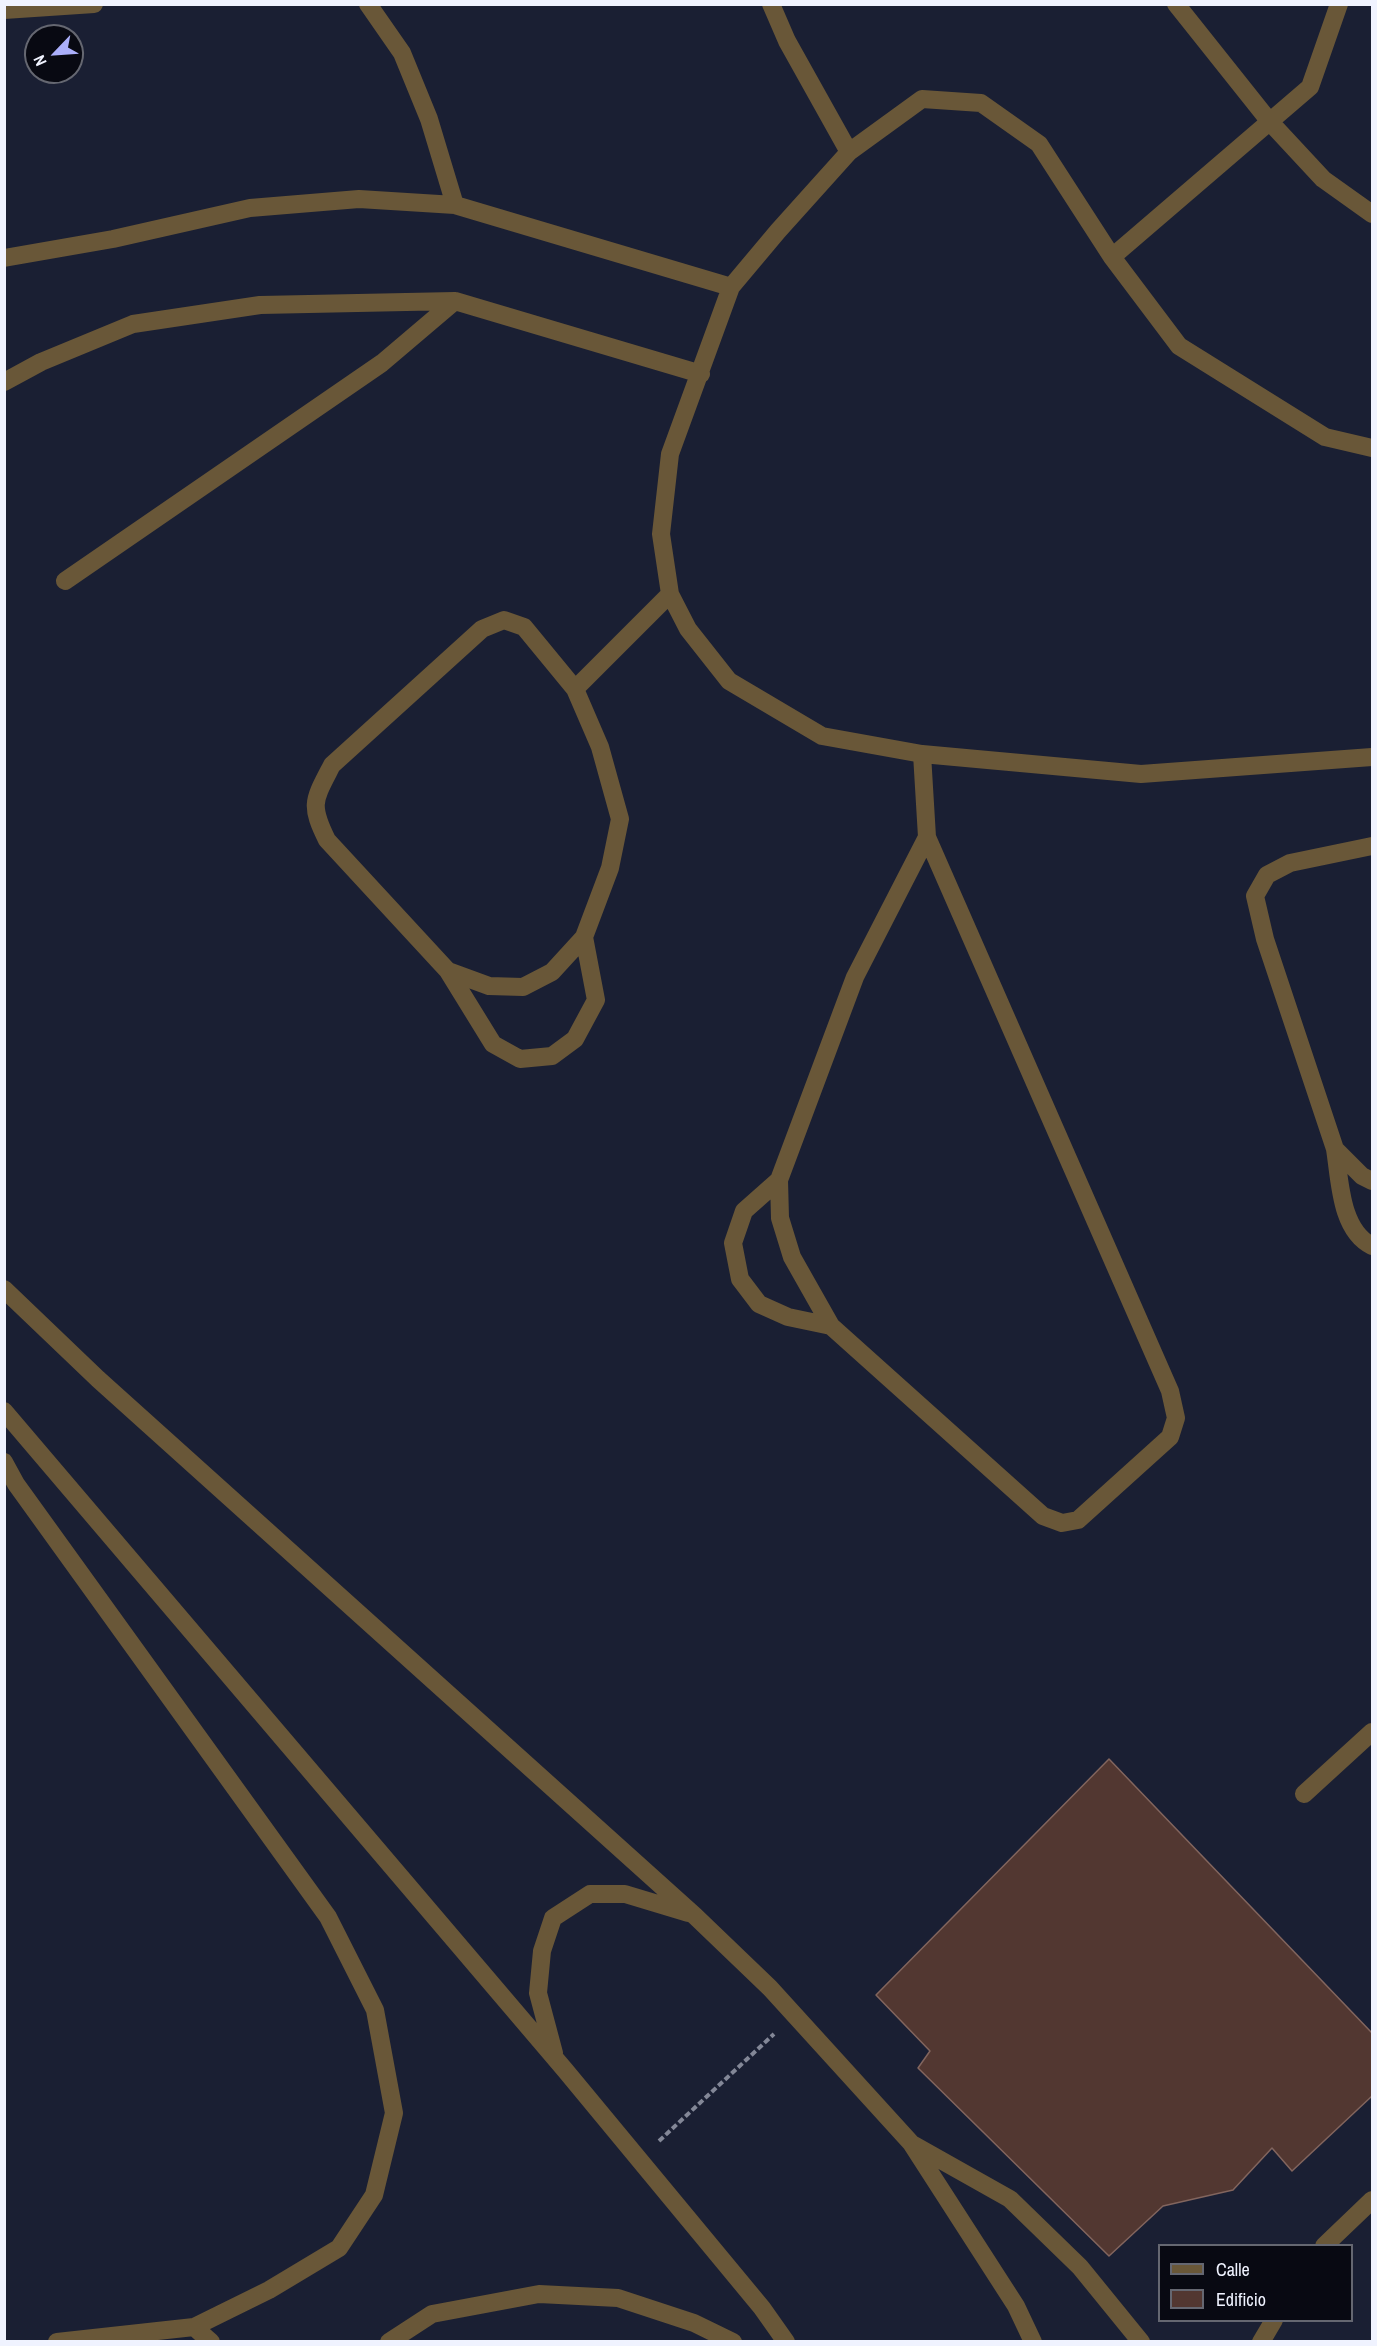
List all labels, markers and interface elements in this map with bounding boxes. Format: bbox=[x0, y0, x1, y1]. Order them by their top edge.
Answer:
north arrow bbox=[24, 24, 84, 84]
text: N bbox=[28, 52, 51, 70]
legend bbox=[1158, 2244, 1353, 2322]
text: Calle bbox=[1216, 2257, 1250, 2282]
text: Edificio bbox=[1216, 2287, 1266, 2312]

